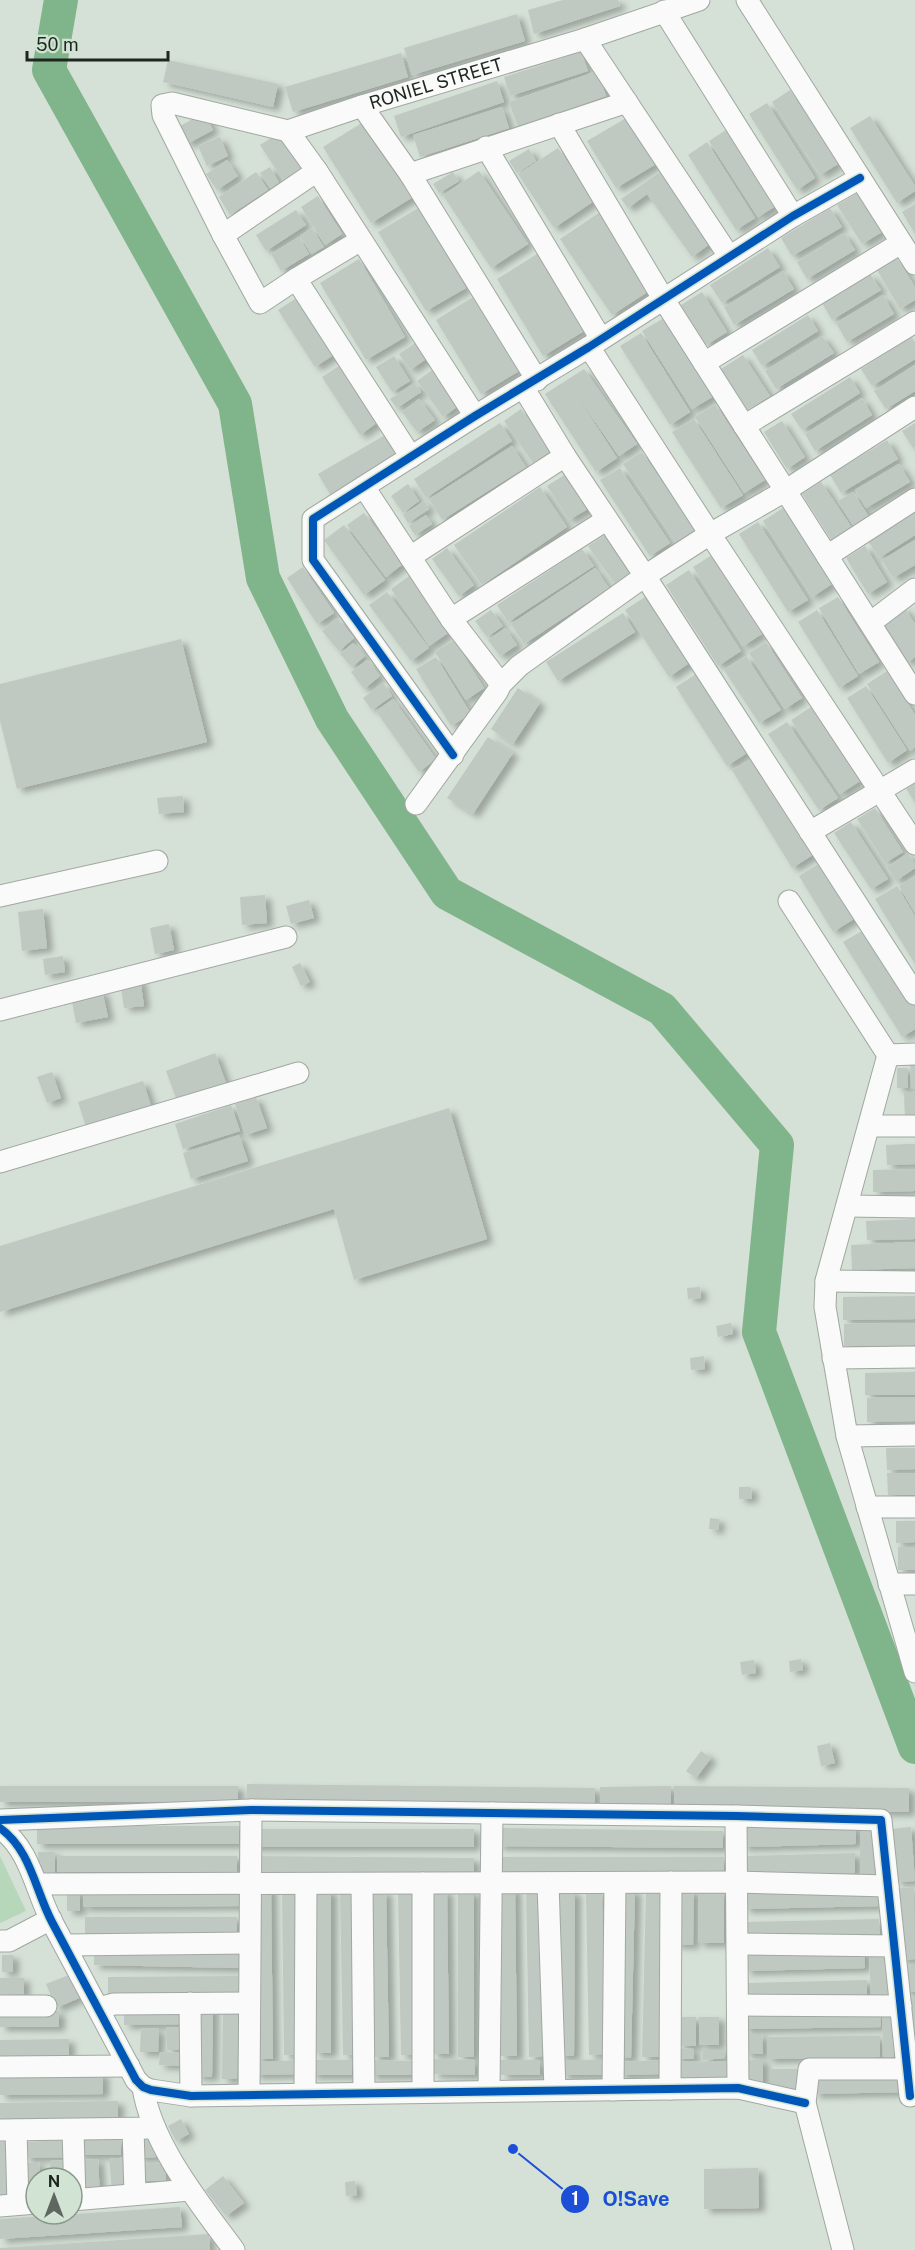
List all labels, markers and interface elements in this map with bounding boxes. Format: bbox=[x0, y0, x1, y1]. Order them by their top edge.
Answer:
scale bar bbox=[27, 24, 168, 62]
text: 50 m bbox=[36, 34, 79, 55]
street label: RONIEL STREET bbox=[367, 53, 505, 113]
north arrow bbox=[24, 2166, 84, 2226]
text: N bbox=[48, 2172, 60, 2191]
callout: O!Save bbox=[560, 2180, 681, 2218]
text: O!Save bbox=[602, 2187, 670, 2211]
text: 1 bbox=[571, 2188, 579, 2209]

